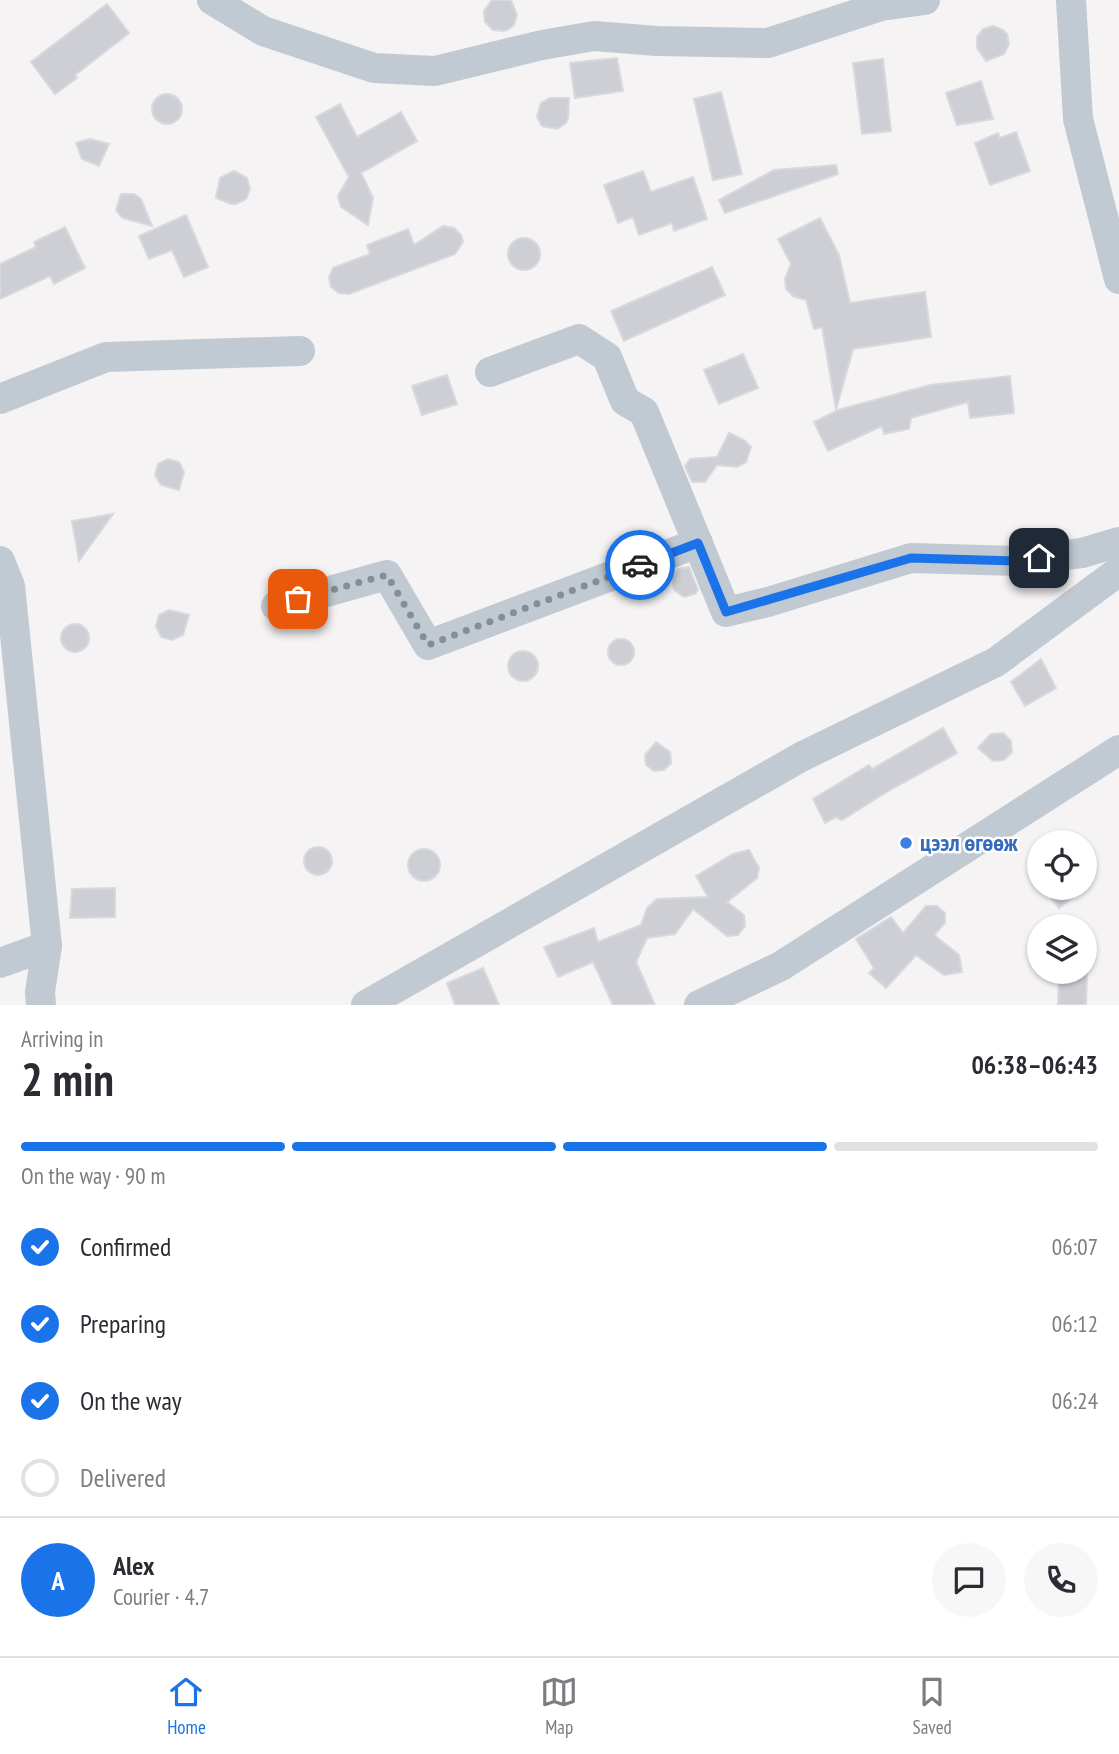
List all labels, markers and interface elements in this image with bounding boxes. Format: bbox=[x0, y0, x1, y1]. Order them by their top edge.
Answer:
pin bbox=[1009, 528, 1069, 588]
courier bbox=[605, 530, 675, 600]
icon: home bbox=[1020, 539, 1058, 577]
icon: car bbox=[621, 546, 659, 584]
pin bbox=[268, 569, 328, 629]
icon: bag bbox=[279, 580, 317, 618]
place label: цээл өгөөж bbox=[920, 827, 1019, 858]
map controls bbox=[1027, 830, 1097, 984]
button: locate bbox=[1027, 830, 1097, 900]
marker: цээл өгөөж bbox=[898, 835, 914, 851]
button: layers bbox=[1027, 914, 1097, 984]
text: Arriving in bbox=[21, 1024, 103, 1053]
text: 06:38–06:43 bbox=[971, 1048, 1098, 1081]
text: 2 min bbox=[21, 1049, 114, 1109]
text: On the way · 90 m bbox=[21, 1161, 165, 1190]
icon: check bbox=[21, 1228, 59, 1266]
text: Confirmed bbox=[80, 1230, 171, 1263]
text: 06:07 bbox=[1052, 1232, 1098, 1261]
icon: check bbox=[21, 1305, 59, 1343]
text: Preparing bbox=[80, 1307, 166, 1340]
text: 06:12 bbox=[1052, 1309, 1098, 1338]
icon: check bbox=[21, 1382, 59, 1420]
text: On the way bbox=[80, 1384, 182, 1417]
text: 06:24 bbox=[1052, 1386, 1098, 1415]
text: Delivered bbox=[80, 1461, 166, 1494]
button: chat bbox=[932, 1543, 1006, 1617]
button: phone bbox=[1024, 1543, 1098, 1617]
text: Alex bbox=[113, 1549, 154, 1582]
text: A bbox=[51, 1564, 65, 1597]
text: Courier · 4.7 bbox=[113, 1582, 209, 1611]
tab: Home bbox=[167, 1673, 206, 1739]
tab: Map bbox=[540, 1673, 578, 1739]
tab: Saved bbox=[913, 1673, 952, 1739]

